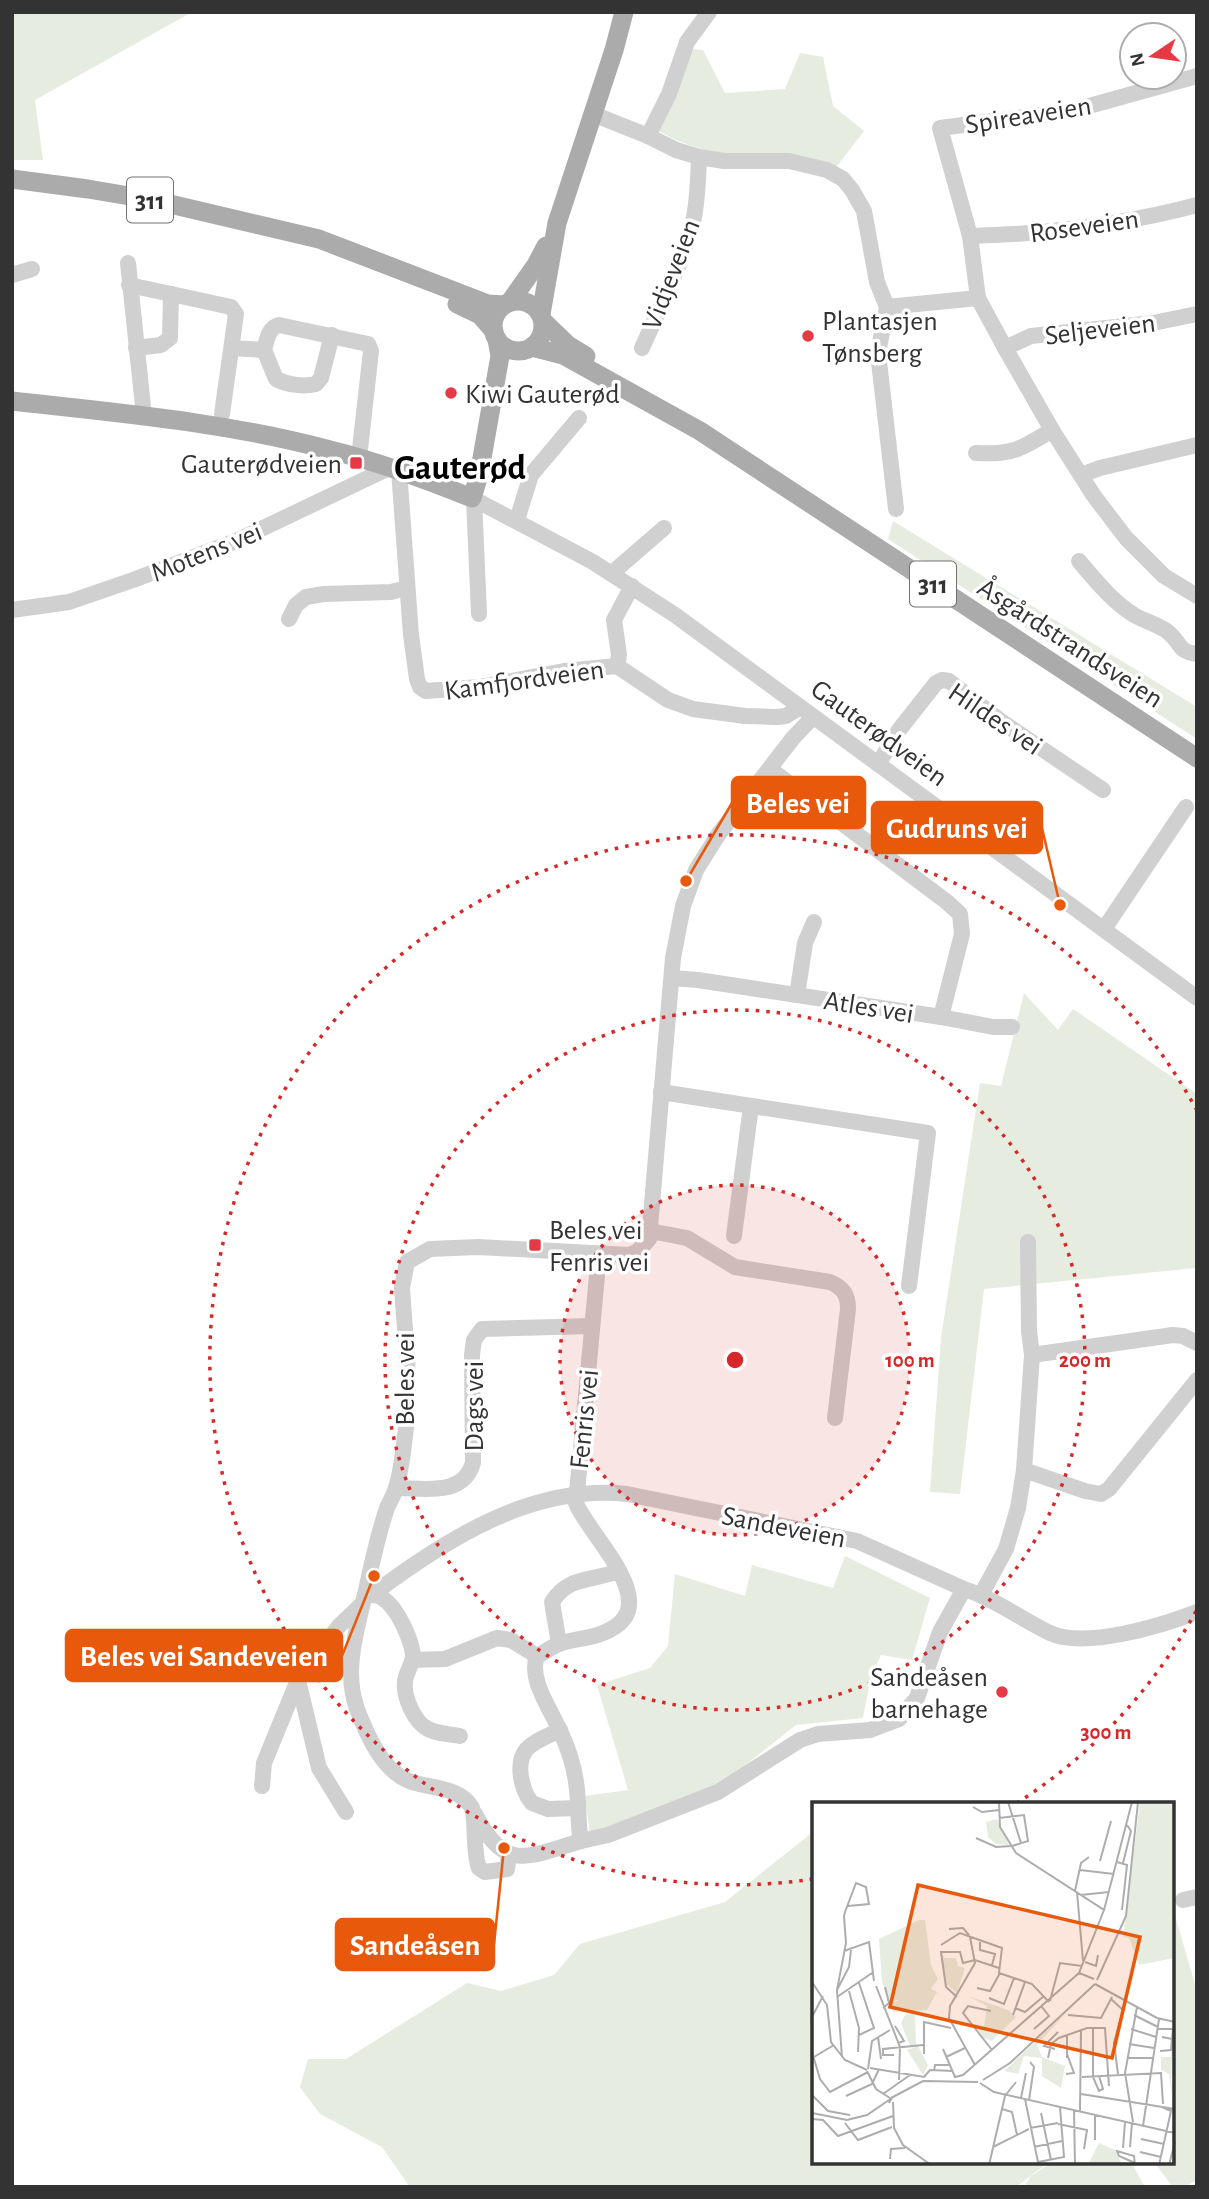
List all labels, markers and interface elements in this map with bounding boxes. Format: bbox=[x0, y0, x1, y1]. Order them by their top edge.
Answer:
north arrow bbox=[1118, 21, 1188, 91]
text: N bbox=[1127, 51, 1149, 68]
street label: Spireaveien bbox=[963, 92, 1093, 140]
road number: 311 bbox=[127, 178, 173, 223]
street label: Roseveien bbox=[1028, 205, 1141, 249]
street label: Vidjeveien bbox=[638, 216, 706, 334]
place label: Plantasjen Tønsberg bbox=[822, 308, 938, 368]
street label: Seljeveien bbox=[1043, 309, 1157, 351]
marker: Plantasjen Tønsberg bbox=[800, 328, 816, 344]
place label: Kiwi Gauterød bbox=[465, 381, 620, 409]
marker: Kiwi Gauterød bbox=[443, 385, 459, 401]
place label: Gauterødveien bbox=[181, 451, 342, 479]
district label: Gauterød bbox=[394, 451, 526, 486]
marker: Gauterødveien bbox=[348, 455, 364, 471]
street label: Motens vei bbox=[147, 518, 266, 588]
road number: 311 bbox=[910, 562, 956, 606]
street label: Åsgårdstrandsveien bbox=[972, 571, 1169, 714]
street label: Kamfjordveien bbox=[443, 656, 606, 706]
street label: Gauterødveien bbox=[806, 675, 952, 792]
street label: Hildes vei bbox=[943, 678, 1047, 761]
callout: Beles vei bbox=[732, 777, 865, 828]
text: Beles vei bbox=[746, 789, 850, 819]
callout: Gudruns vei bbox=[872, 802, 1042, 853]
text: Gudruns vei bbox=[886, 814, 1028, 844]
street label: Atles vei bbox=[822, 987, 916, 1029]
place label: Beles vei Fenris vei bbox=[549, 1217, 649, 1277]
marker: Beles vei Fenris vei bbox=[527, 1237, 543, 1253]
street label: Beles vei bbox=[392, 1332, 420, 1426]
centre of rings bbox=[723, 1348, 747, 1372]
text: 100 m bbox=[885, 1350, 935, 1371]
text: 200 m bbox=[1059, 1350, 1111, 1371]
street label: Dags vei bbox=[461, 1361, 489, 1451]
street label: Fenris vei bbox=[566, 1368, 604, 1470]
street label: Sandeveien bbox=[719, 1502, 848, 1554]
callout: Beles vei Sandeveien bbox=[66, 1630, 342, 1681]
text: Beles vei Sandeveien bbox=[80, 1642, 328, 1672]
place label: Sandeåsen barnehage bbox=[870, 1664, 988, 1724]
marker: Sandeåsen barnehage bbox=[994, 1684, 1010, 1700]
text: 300 m bbox=[1080, 1722, 1132, 1743]
inset map bbox=[812, 1802, 1174, 2164]
callout: Sandeåsen bbox=[336, 1919, 494, 1970]
text: Sandeåsen bbox=[350, 1931, 480, 1961]

